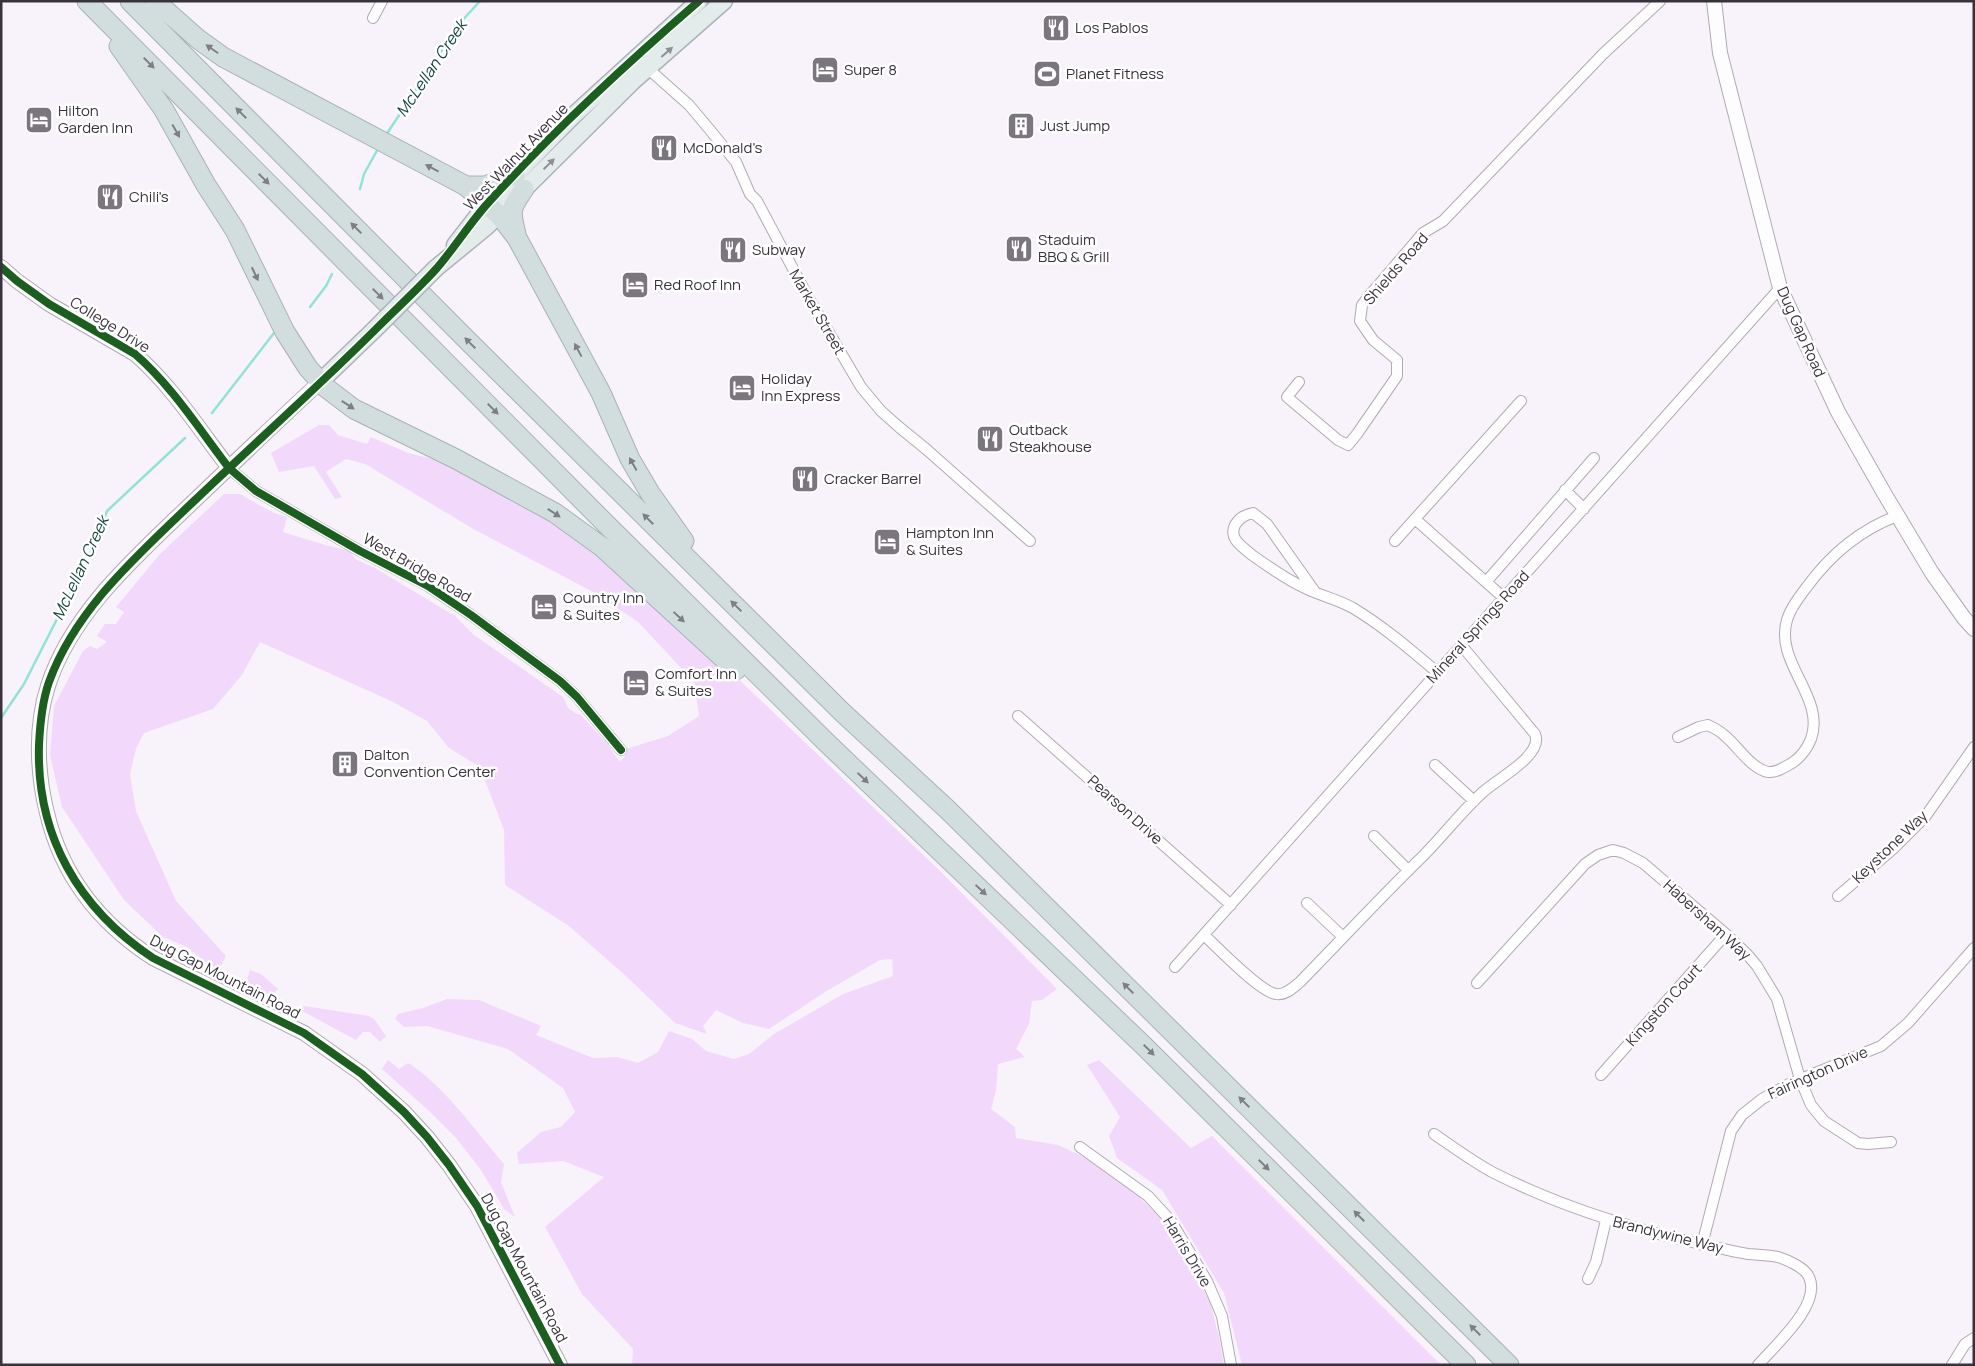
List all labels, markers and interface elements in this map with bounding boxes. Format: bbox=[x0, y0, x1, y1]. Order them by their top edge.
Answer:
water label: McLellan Creek bbox=[390, 13, 473, 121]
restaurant icon: Los Pablos bbox=[1041, 13, 1071, 43]
place label: Los Pablos bbox=[1075, 17, 1149, 38]
one-way arrow bbox=[205, 44, 219, 54]
one-way arrow bbox=[660, 46, 672, 58]
hotel icon: Super 8 bbox=[810, 55, 840, 85]
one-way arrow bbox=[143, 57, 155, 69]
place label: Super 8 bbox=[844, 59, 897, 80]
sports icon: Planet Fitness bbox=[1032, 59, 1062, 89]
place label: Planet Fitness bbox=[1066, 63, 1164, 84]
street label: West Walnut Avenue bbox=[459, 98, 573, 215]
place label: Hilton Garden Inn bbox=[58, 100, 133, 138]
hotel icon: Hilton Garden Inn bbox=[24, 105, 54, 135]
one-way arrow bbox=[236, 107, 248, 119]
building icon: Just Jump bbox=[1006, 111, 1036, 141]
place label: Just Jump bbox=[1040, 115, 1110, 136]
one-way arrow bbox=[172, 124, 181, 137]
restaurant icon: McDonald's bbox=[649, 133, 679, 163]
place label: McDonald's bbox=[683, 137, 762, 158]
one-way arrow bbox=[543, 158, 555, 170]
one-way arrow bbox=[424, 164, 439, 172]
one-way arrow bbox=[258, 172, 270, 184]
restaurant icon: Chili's bbox=[95, 182, 125, 212]
place label: Chili's bbox=[129, 186, 169, 207]
one-way arrow bbox=[350, 222, 362, 234]
street label: Shields Road bbox=[1358, 228, 1433, 309]
place label: Staduim BBQ & Grill bbox=[1038, 229, 1110, 267]
restaurant icon: Staduim BBQ & Grill bbox=[1004, 234, 1034, 264]
restaurant icon: Subway bbox=[718, 235, 748, 265]
place label: Subway bbox=[752, 239, 806, 260]
street label: Market Street bbox=[784, 265, 850, 358]
one-way arrow bbox=[251, 267, 260, 282]
hotel icon: Red Roof Inn bbox=[620, 270, 650, 300]
place label: Red Roof Inn bbox=[654, 274, 741, 295]
street label: Dug Gap Road bbox=[1772, 283, 1831, 380]
one-way arrow bbox=[372, 288, 384, 300]
street label: College Drive bbox=[66, 292, 155, 358]
one-way arrow bbox=[465, 337, 477, 349]
one-way arrow bbox=[574, 343, 582, 357]
place label: Holiday Inn Express bbox=[761, 368, 841, 406]
hotel icon: Holiday Inn Express bbox=[727, 373, 757, 403]
one-way arrow bbox=[342, 400, 355, 409]
one-way arrow bbox=[486, 403, 498, 415]
place label: Outback Steakhouse bbox=[1009, 419, 1092, 457]
restaurant icon: Outback Steakhouse bbox=[975, 424, 1005, 454]
one-way arrow bbox=[629, 458, 638, 471]
restaurant icon: Cracker Barrel bbox=[790, 464, 820, 494]
place label: Cracker Barrel bbox=[824, 468, 921, 489]
one-way arrow bbox=[548, 508, 561, 518]
water label: McLellan Creek bbox=[46, 510, 115, 624]
one-way arrow bbox=[642, 514, 654, 526]
place label: Hampton Inn & Suites bbox=[906, 522, 994, 560]
hotel icon: Hampton Inn & Suites bbox=[872, 527, 902, 557]
street label: West Bridge Road bbox=[359, 528, 475, 607]
street label: Mineral Springs Road bbox=[1421, 566, 1534, 688]
place label: Country Inn & Suites bbox=[563, 587, 644, 625]
hotel icon: Country Inn & Suites bbox=[529, 592, 559, 622]
one-way arrow bbox=[730, 600, 742, 612]
one-way arrow bbox=[672, 611, 684, 623]
place label: Comfort Inn & Suites bbox=[655, 663, 737, 701]
hotel icon: Comfort Inn & Suites bbox=[621, 668, 651, 698]
place label: Dalton Convention Center bbox=[364, 744, 496, 782]
building icon: Dalton Convention Center bbox=[330, 749, 360, 779]
street label: Pearson Drive bbox=[1083, 770, 1168, 849]
one-way arrow bbox=[857, 772, 869, 784]
street label: Keystone Way bbox=[1847, 805, 1932, 888]
street label: Habersham Way bbox=[1659, 875, 1756, 965]
one-way arrow bbox=[975, 884, 987, 896]
street label: Dug Gap Mountain Road bbox=[146, 929, 304, 1024]
street label: Kingston Court bbox=[1621, 959, 1706, 1051]
one-way arrow bbox=[1122, 982, 1134, 994]
street label: Fairington Drive bbox=[1764, 1041, 1871, 1104]
one-way arrow bbox=[1143, 1044, 1155, 1056]
one-way arrow bbox=[1238, 1096, 1250, 1108]
one-way arrow bbox=[1258, 1159, 1270, 1171]
street label: Dug Gap Mountain Road bbox=[476, 1189, 573, 1346]
one-way arrow bbox=[1353, 1210, 1365, 1222]
street label: Brandywine Way bbox=[1611, 1211, 1726, 1258]
street label: Harris Drive bbox=[1158, 1213, 1217, 1291]
one-way arrow bbox=[1469, 1325, 1481, 1337]

